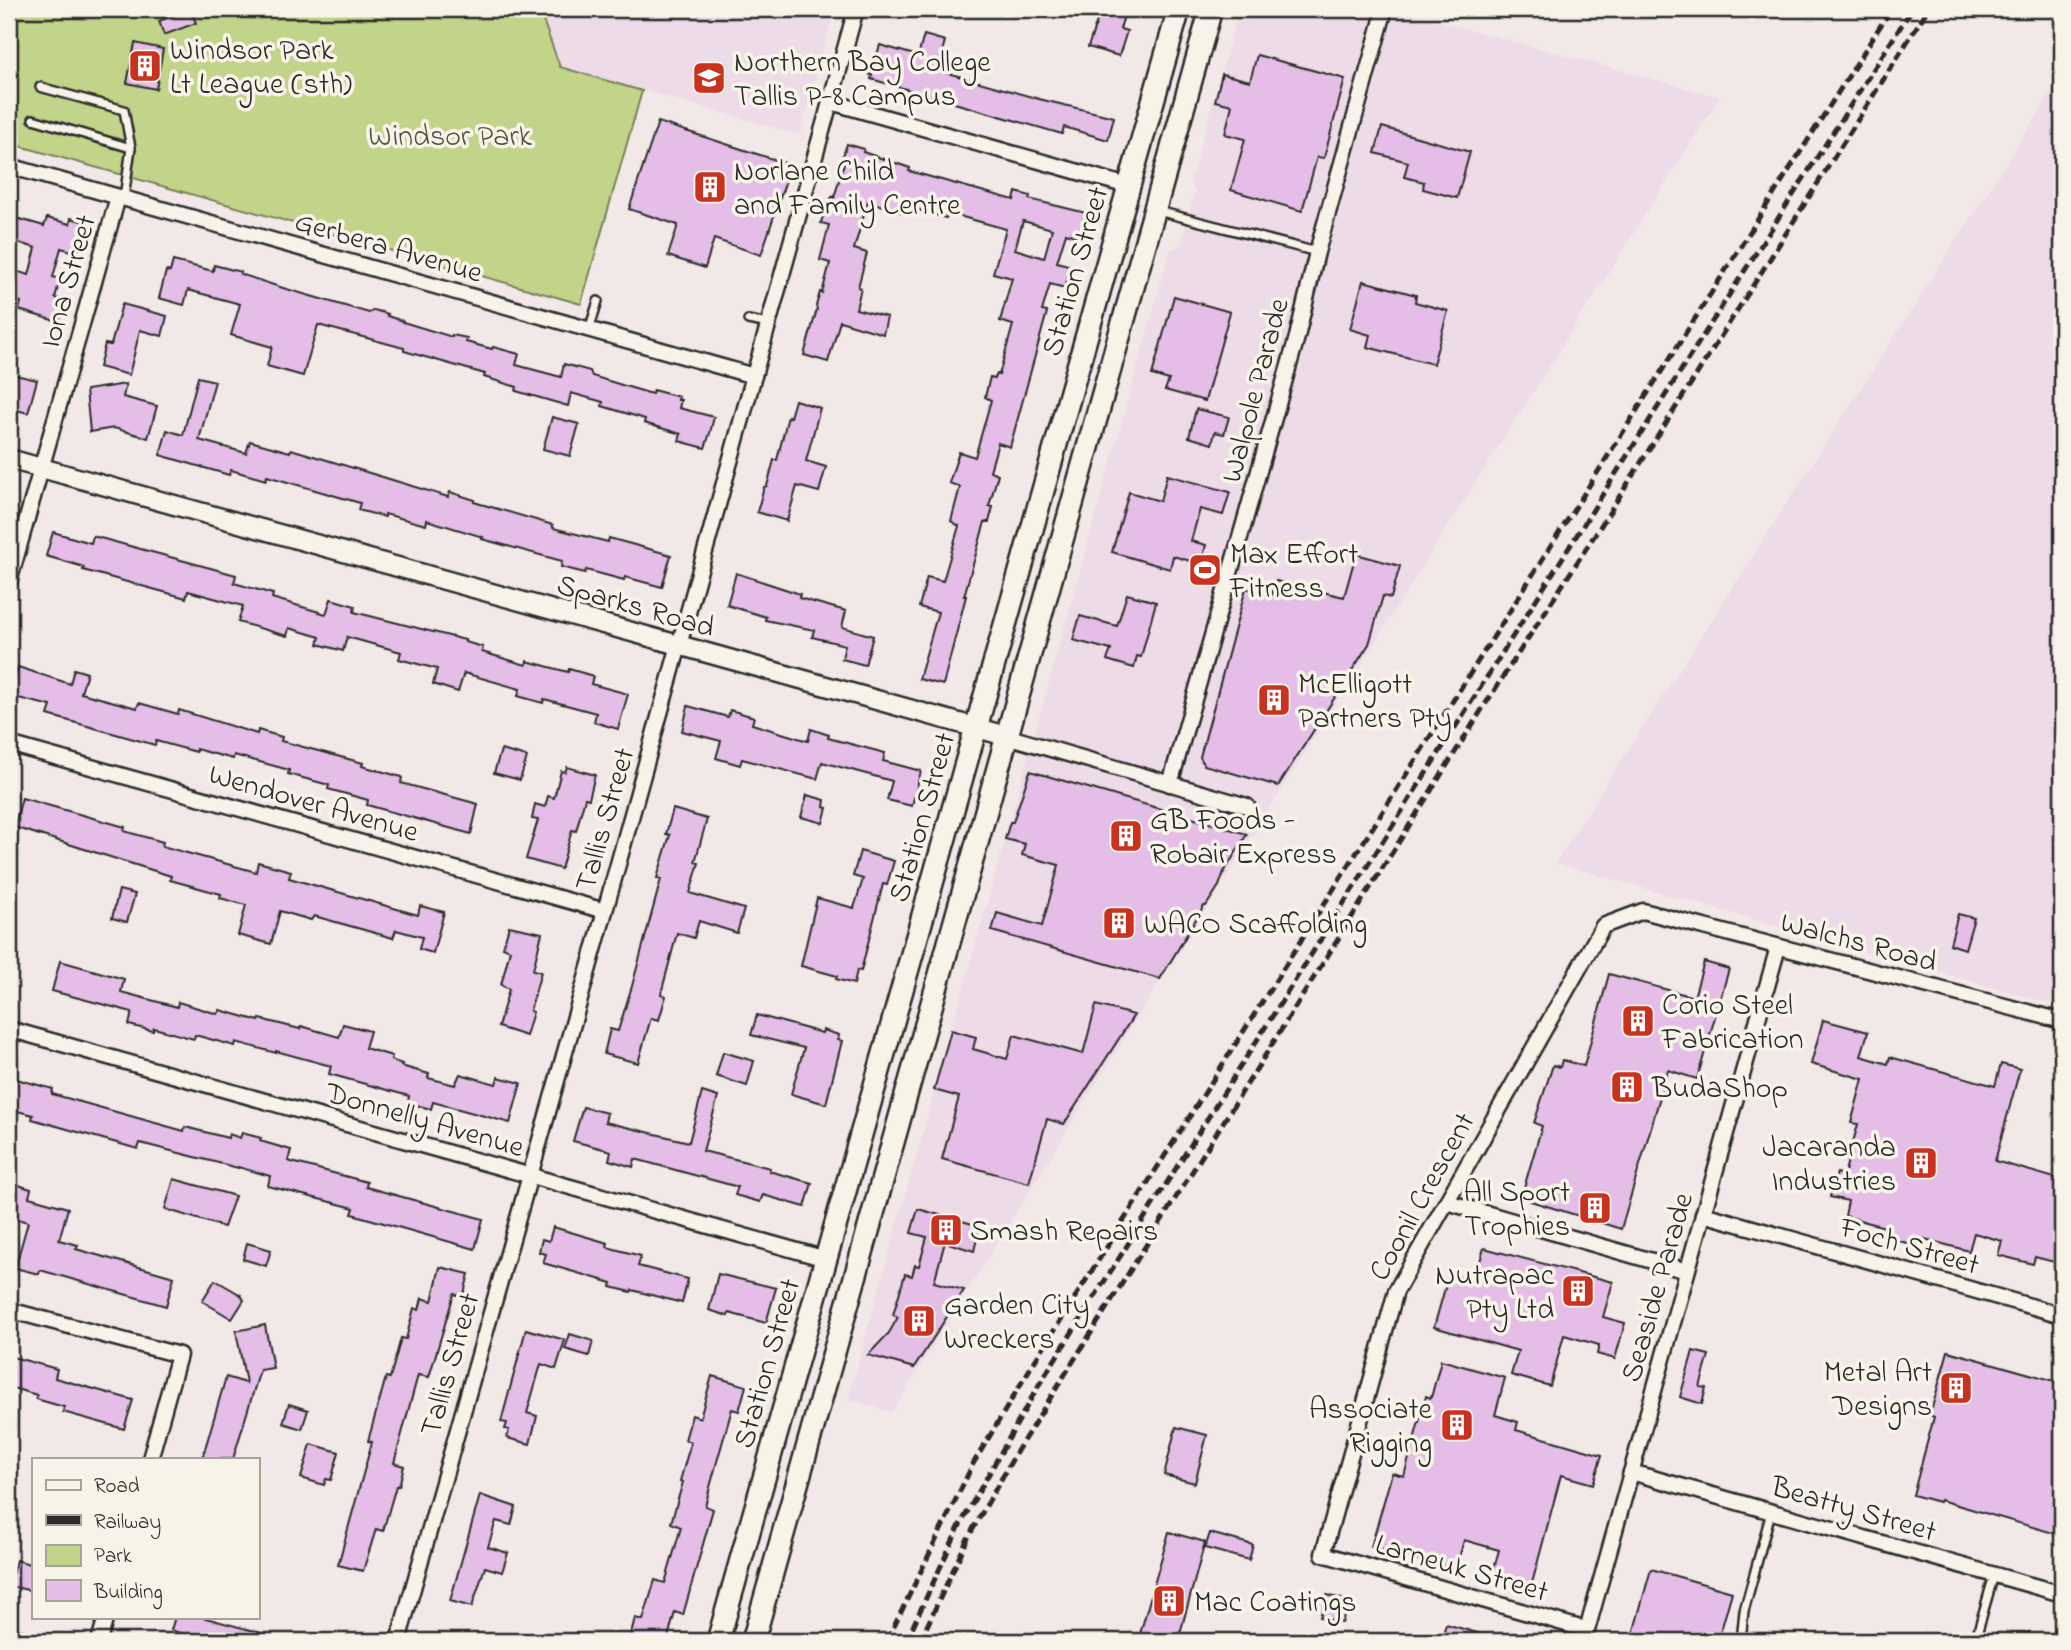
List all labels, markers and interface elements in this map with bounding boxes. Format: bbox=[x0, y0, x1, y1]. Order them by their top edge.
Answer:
place label: Windsor Park Lt League (sth) bbox=[170, 30, 352, 108]
place label: Northern Bay College Tallis P-8 Campus bbox=[734, 42, 991, 120]
building icon: Windsor Park Lt League (sth) bbox=[126, 47, 164, 85]
school or university icon: Northern Bay College Tallis P-8 Campus bbox=[690, 59, 728, 97]
park label: Windsor Park bbox=[368, 116, 533, 160]
place label: Norlane Child and Family Centre bbox=[734, 151, 961, 229]
building icon: Norlane Child and Family Centre bbox=[691, 168, 729, 206]
street label: Station Street bbox=[1032, 182, 1122, 362]
street label: Gerbera Avenue bbox=[289, 201, 488, 297]
street label: Iona Street bbox=[30, 210, 110, 354]
street label: Walpole Parade bbox=[1211, 293, 1303, 488]
place label: Max Effort Fitness bbox=[1229, 534, 1358, 612]
sports icon: Max Effort Fitness bbox=[1186, 551, 1224, 589]
street label: Sparks Road bbox=[551, 564, 719, 651]
place label: McElligott Partners Pty bbox=[1298, 664, 1452, 742]
building icon: McElligott Partners Pty bbox=[1255, 681, 1293, 719]
street label: Station Street bbox=[879, 728, 969, 908]
street label: Tallis Street bbox=[565, 743, 648, 897]
street label: Wendover Avenue bbox=[203, 754, 424, 856]
place label: GB Foods - Robair Express bbox=[1150, 800, 1337, 878]
building icon: GB Foods - Robair Express bbox=[1107, 817, 1145, 855]
street label: Walchs Road bbox=[1775, 902, 1941, 986]
building icon: WACO Scaffolding bbox=[1100, 904, 1138, 942]
place label: WACO Scaffolding bbox=[1144, 904, 1367, 948]
place label: Corio Steel Fabrication bbox=[1661, 985, 1804, 1063]
building icon: Corio Steel Fabrication bbox=[1619, 1002, 1657, 1040]
building icon: BudaShop bbox=[1608, 1068, 1646, 1106]
place label: BudaShop bbox=[1651, 1068, 1788, 1112]
street label: Donnelly Avenue bbox=[319, 1072, 529, 1171]
street label: Coonil Crescent bbox=[1359, 1105, 1488, 1290]
place label: Jacaranda Industries bbox=[1762, 1127, 1896, 1205]
building icon: Jacaranda Industries bbox=[1902, 1144, 1940, 1182]
place label: All Sport Trophies bbox=[1463, 1172, 1570, 1250]
street label: Seaside Parade bbox=[1611, 1188, 1707, 1388]
building icon: All Sport Trophies bbox=[1576, 1189, 1614, 1227]
street label: Foch Street bbox=[1833, 1207, 1984, 1289]
building icon: Smash Repairs bbox=[927, 1211, 965, 1249]
place label: Smash Repairs bbox=[970, 1211, 1158, 1255]
place label: Nutrapac Pty Ltd bbox=[1435, 1255, 1555, 1333]
building icon: Nutrapac Pty Ltd bbox=[1559, 1272, 1597, 1310]
street label: Station Street bbox=[724, 1274, 814, 1454]
place label: Garden City Wreckers bbox=[944, 1285, 1090, 1363]
street label: Tallis Street bbox=[410, 1288, 493, 1442]
building icon: Garden City Wreckers bbox=[900, 1302, 938, 1340]
place label: Metal Art Designs bbox=[1824, 1352, 1932, 1430]
building icon: Metal Art Designs bbox=[1937, 1369, 1975, 1407]
place label: Associate Rigging bbox=[1309, 1389, 1433, 1467]
building icon: Associate Rigging bbox=[1438, 1406, 1476, 1444]
legend bbox=[32, 1458, 259, 1618]
street label: Beatty Street bbox=[1765, 1466, 1941, 1555]
text: Road bbox=[94, 1472, 140, 1502]
text: Railway bbox=[94, 1508, 161, 1540]
street label: Larneuk Street bbox=[1369, 1524, 1553, 1616]
text: Park bbox=[94, 1542, 133, 1572]
text: Building bbox=[93, 1578, 163, 1610]
building icon: Mac Coatings bbox=[1150, 1582, 1188, 1620]
place label: Mac Coatings bbox=[1194, 1582, 1357, 1626]

